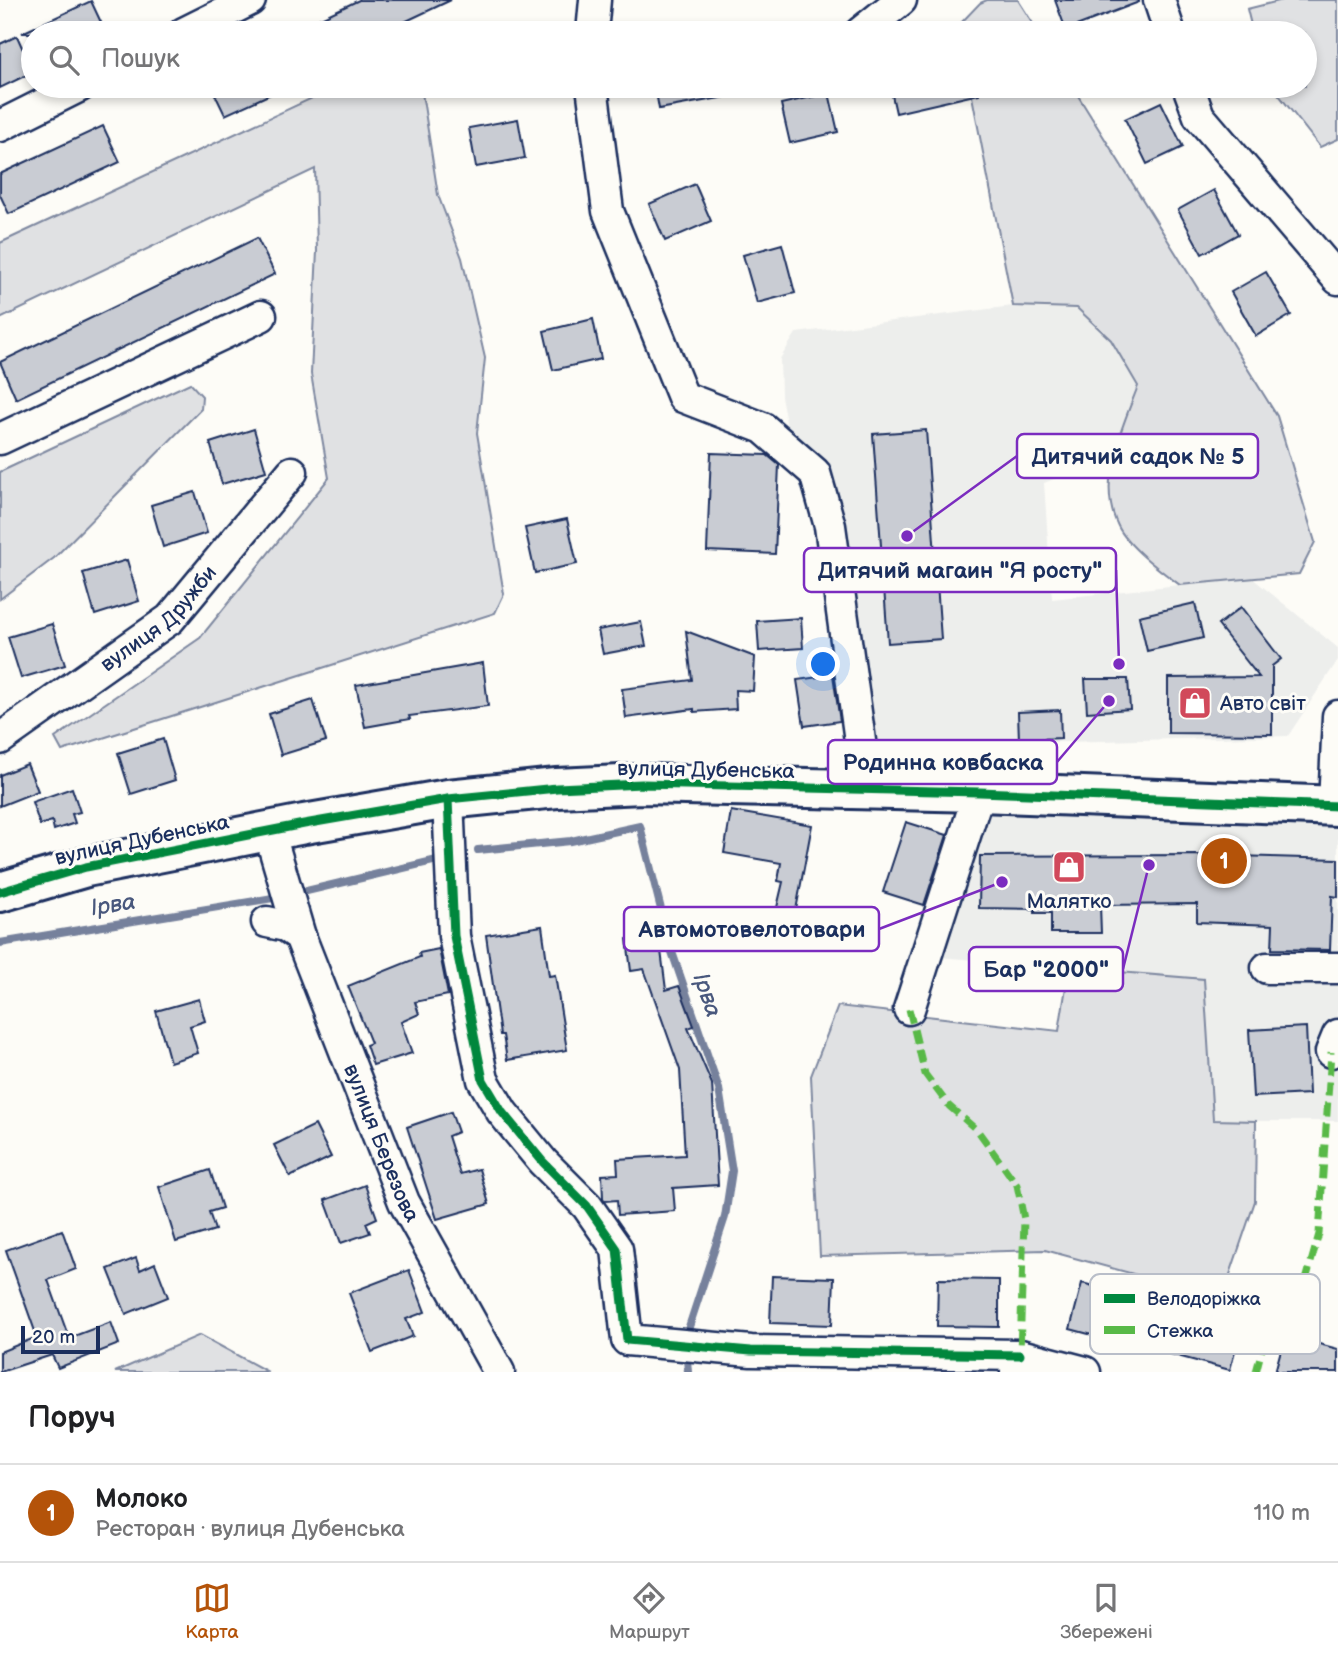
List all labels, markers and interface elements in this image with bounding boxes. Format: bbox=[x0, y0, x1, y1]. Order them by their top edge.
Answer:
search box bbox=[21, 21, 1317, 98]
icon: search bbox=[45, 41, 83, 79]
text: Пошук bbox=[101, 44, 180, 75]
callout: Дитячий садок № 5 bbox=[1017, 434, 1258, 478]
text: Дитячий садок № 5 bbox=[1031, 443, 1245, 471]
callout: Дитячий магаин "Я росту" bbox=[804, 548, 1116, 592]
text: Дитячий магаин "Я росту" bbox=[818, 557, 1102, 585]
street label: вулиця Дружби bbox=[96, 560, 222, 677]
your location bbox=[806, 647, 840, 681]
shop icon: Авто світ bbox=[1176, 684, 1214, 722]
place label: Авто світ bbox=[1219, 691, 1306, 716]
callout: Родинна ковбаска bbox=[828, 740, 1057, 784]
text: Родинна ковбаска bbox=[843, 749, 1044, 777]
street label: вулиця Дубенська bbox=[617, 756, 796, 784]
street label: вулиця Дубенська bbox=[53, 809, 232, 871]
pin: 1 bbox=[1201, 835, 1247, 887]
shop icon: Малятко bbox=[1050, 848, 1088, 886]
water label: Ірва bbox=[88, 888, 138, 922]
place label: Малятко bbox=[1026, 889, 1112, 914]
callout: Автомотовелотовари bbox=[624, 907, 879, 951]
text: Автомотовелотовари bbox=[638, 916, 865, 944]
callout: Бар "2000" bbox=[969, 947, 1123, 991]
text: Бар "2000" bbox=[983, 956, 1109, 984]
water label: Ірва bbox=[686, 969, 728, 1021]
street label: вулиця Березова bbox=[339, 1060, 425, 1227]
legend bbox=[1090, 1274, 1320, 1354]
text: Велодоріжка bbox=[1147, 1288, 1261, 1311]
text: Стежка bbox=[1147, 1320, 1214, 1343]
scale bar bbox=[21, 1323, 100, 1355]
text: 20 m bbox=[32, 1326, 75, 1349]
text: Поруч bbox=[28, 1400, 116, 1436]
text: Молоко bbox=[95, 1484, 188, 1515]
text: 1 bbox=[46, 1499, 56, 1527]
text: 110 m bbox=[1253, 1499, 1310, 1527]
text: Ресторан · вулиця Дубенська bbox=[95, 1515, 405, 1543]
tab: Карта bbox=[185, 1579, 239, 1644]
tab: Маршрут bbox=[609, 1579, 690, 1644]
tab: Збережені bbox=[1060, 1579, 1153, 1644]

